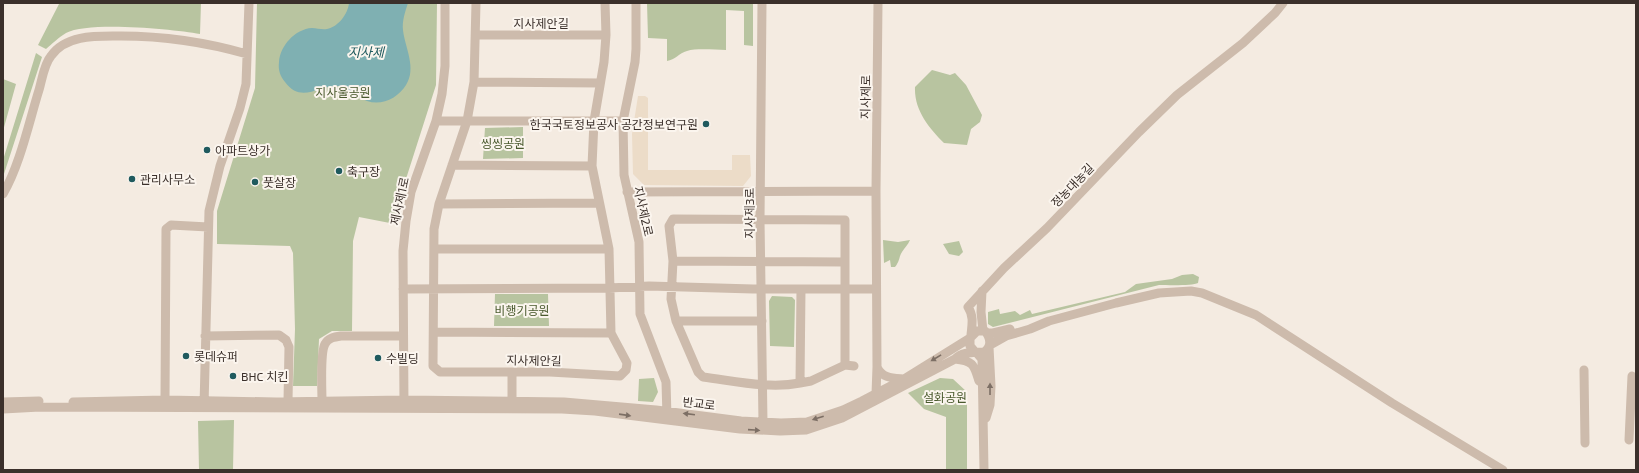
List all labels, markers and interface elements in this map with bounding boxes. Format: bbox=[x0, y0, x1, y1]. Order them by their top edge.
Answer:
street label: 지사제안길 bbox=[513, 16, 569, 30]
water label: 지사제 bbox=[348, 44, 386, 60]
street label: 지사제로 bbox=[858, 75, 872, 119]
park label: 지사울공원 bbox=[315, 85, 371, 99]
place label: 한국국토정보공사 공간정보연구원 bbox=[530, 117, 698, 131]
marker: 한국국토정보공사 공간정보연구원 bbox=[701, 119, 711, 129]
park label: 씽씽공원 bbox=[481, 136, 525, 150]
place label: 아파트상가 bbox=[215, 143, 270, 157]
marker: 아파트상가 bbox=[202, 145, 212, 155]
street label: 정농대농길 bbox=[1048, 160, 1096, 210]
place label: 축구장 bbox=[347, 164, 380, 178]
marker: 축구장 bbox=[334, 166, 344, 176]
place label: 관리사무소 bbox=[140, 172, 195, 186]
marker: 관리사무소 bbox=[127, 174, 137, 184]
place label: 풋살장 bbox=[263, 175, 296, 189]
street label: 제사제1로 bbox=[387, 176, 411, 226]
marker: 풋살장 bbox=[250, 177, 260, 187]
street label: 지사제2로 bbox=[631, 185, 657, 237]
street label: 지사제3로 bbox=[742, 188, 756, 238]
park label: 비행기공원 bbox=[494, 303, 550, 317]
place label: 롯데슈퍼 bbox=[194, 349, 238, 363]
marker: 롯데슈퍼 bbox=[181, 351, 191, 361]
place label: 수빌딩 bbox=[386, 351, 419, 365]
marker: 수빌딩 bbox=[373, 353, 383, 363]
street label: 지사제안길 bbox=[506, 353, 562, 367]
one-way arrow bbox=[931, 354, 941, 362]
place label: BHC 치킨 bbox=[241, 369, 288, 383]
marker: BHC 치킨 bbox=[228, 371, 238, 381]
one-way arrow bbox=[987, 382, 993, 395]
park label: 설화공원 bbox=[923, 390, 967, 404]
street label: 반교로 bbox=[682, 394, 716, 412]
one-way arrow bbox=[683, 411, 695, 417]
one-way arrow bbox=[619, 412, 631, 418]
one-way arrow bbox=[812, 415, 824, 421]
one-way arrow bbox=[748, 426, 760, 433]

